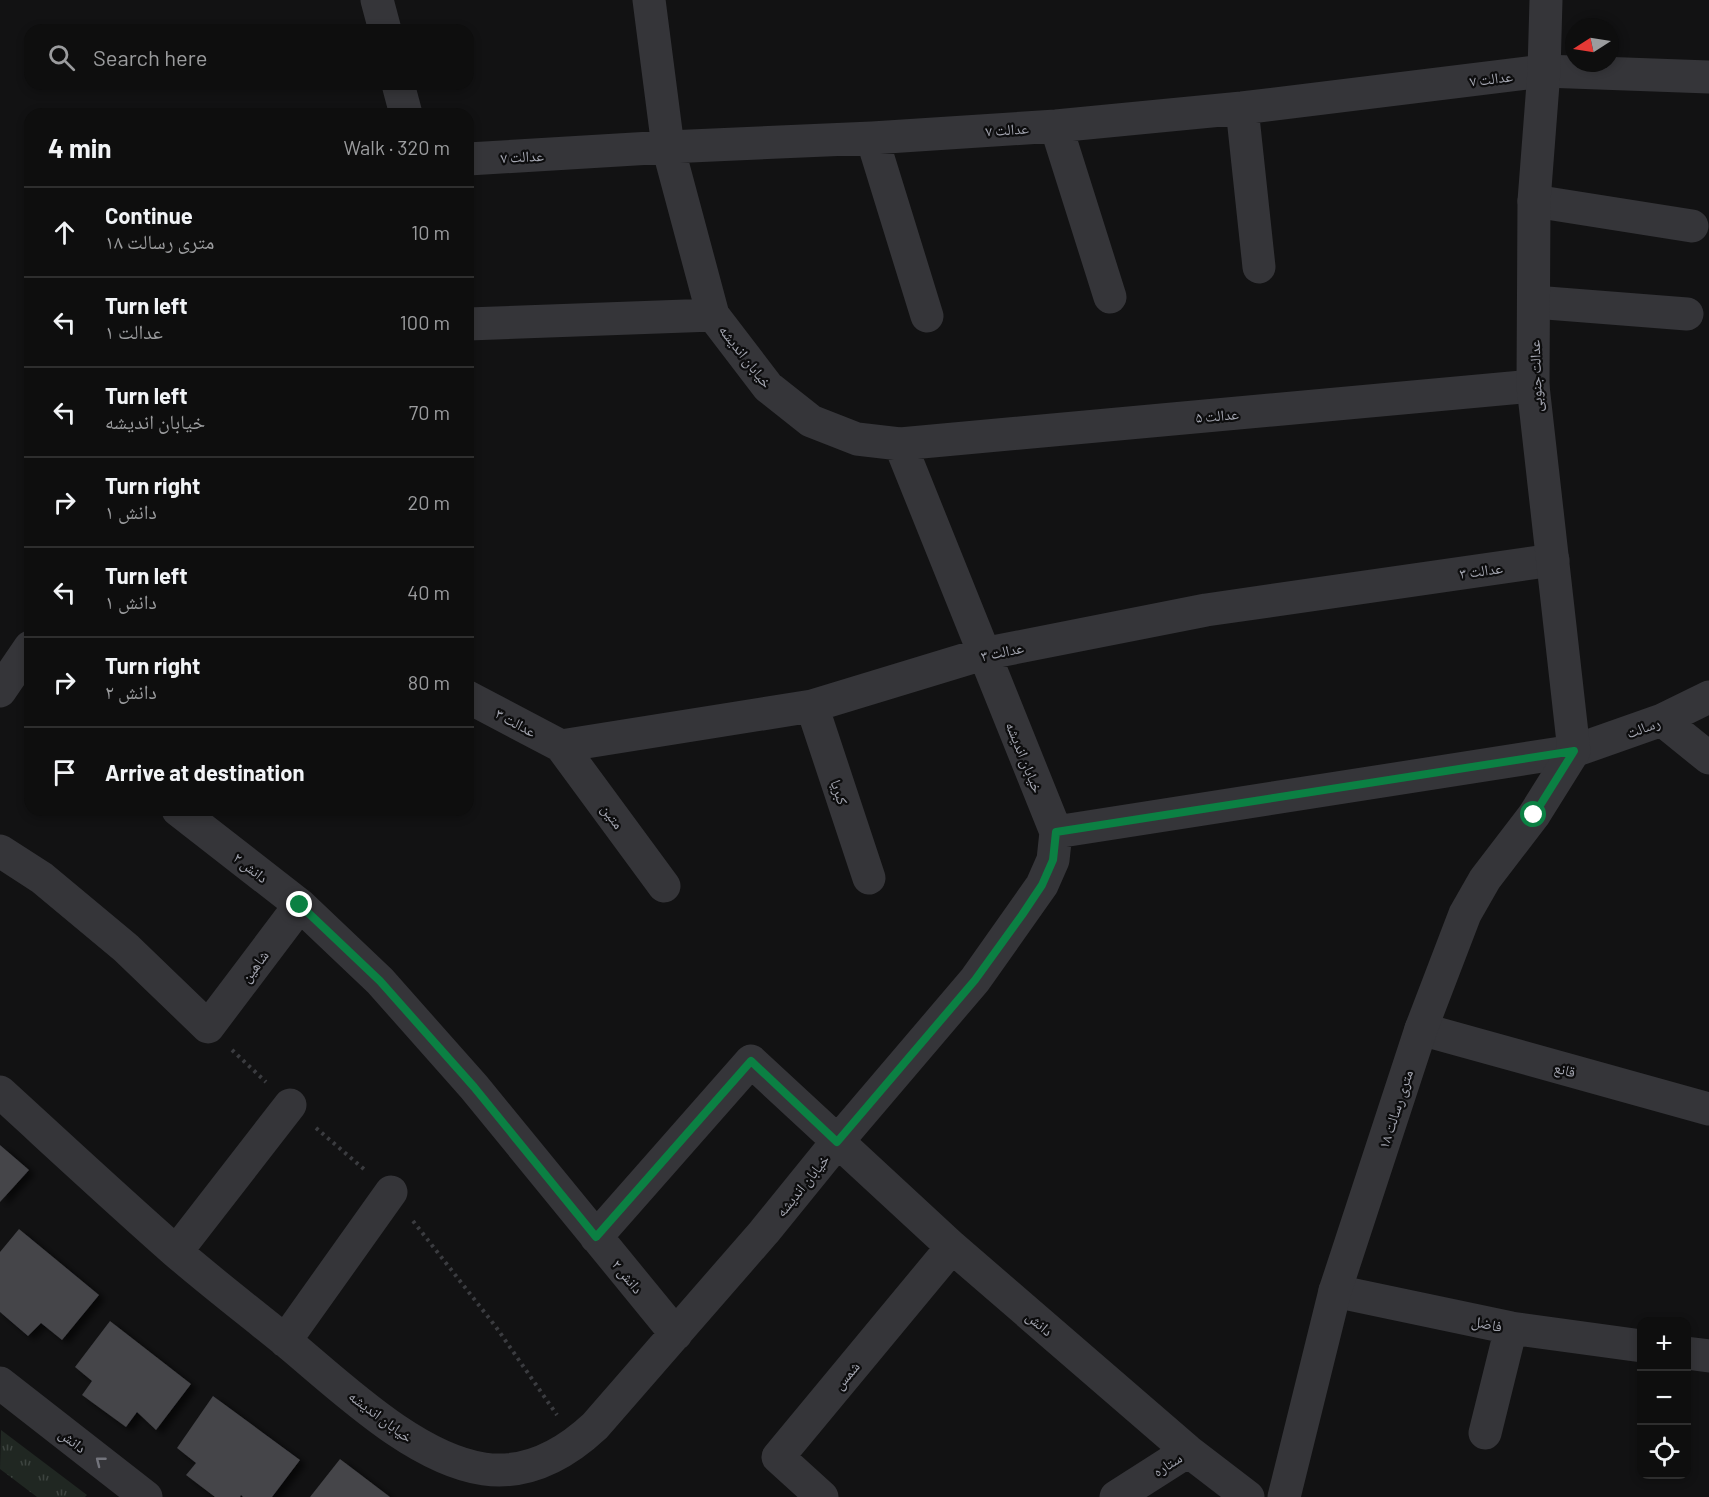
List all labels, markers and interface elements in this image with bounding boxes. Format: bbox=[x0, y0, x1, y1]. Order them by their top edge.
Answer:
north arrow bbox=[1565, 18, 1619, 72]
search box bbox=[24, 24, 474, 90]
icon: search bbox=[45, 41, 78, 74]
text: Search here bbox=[93, 44, 207, 70]
street label: عدالت ۷ bbox=[1468, 66, 1514, 90]
street label: عدالت ۷ bbox=[985, 118, 1030, 139]
text: 4 min bbox=[48, 132, 112, 163]
text: Walk · 320 m bbox=[343, 135, 450, 159]
street label: عدالت ۷ bbox=[500, 146, 545, 166]
text: Continue bbox=[105, 202, 193, 228]
icon: ahead bbox=[48, 216, 81, 249]
text: 10 m bbox=[411, 220, 450, 244]
text: ۱۸ متری رسالت bbox=[105, 229, 214, 253]
text: Turn left bbox=[105, 292, 188, 318]
icon: left bbox=[48, 306, 81, 339]
text: 100 m bbox=[400, 310, 450, 334]
text: عدالت ۱ bbox=[105, 319, 163, 343]
street label: خیابان اندیشه bbox=[714, 321, 776, 393]
street label: عدالت جنوبی bbox=[1525, 339, 1547, 412]
text: Turn left bbox=[105, 382, 188, 408]
icon: left bbox=[48, 396, 81, 429]
text: 70 m bbox=[409, 400, 450, 424]
street label: عدالت ۵ bbox=[1195, 404, 1240, 426]
text: خیابان اندیشه bbox=[105, 409, 205, 433]
text: Turn right bbox=[105, 472, 200, 498]
icon: right bbox=[48, 486, 81, 519]
text: 20 m bbox=[407, 490, 450, 514]
text: دانش ۱ bbox=[105, 499, 157, 523]
street label: عدالت ۳ bbox=[1458, 558, 1504, 582]
text: Turn left bbox=[105, 562, 188, 588]
icon: left bbox=[48, 576, 81, 609]
text: 40 m bbox=[407, 580, 450, 604]
text: دانش ۱ bbox=[105, 589, 157, 613]
street label: عدالت ۳ bbox=[979, 638, 1026, 664]
text: Turn right bbox=[105, 652, 200, 678]
icon: right bbox=[48, 666, 81, 699]
text: 80 m bbox=[408, 670, 450, 694]
text: دانش ۲ bbox=[105, 679, 157, 703]
street label: عدالت ۳ bbox=[493, 704, 540, 740]
street label: رسالت bbox=[1624, 713, 1663, 742]
street label: خیابان اندیشه bbox=[1001, 719, 1048, 796]
icon: arrive bbox=[48, 756, 81, 789]
text: Arrive at destination bbox=[105, 759, 304, 785]
street label: کبریا bbox=[827, 777, 853, 807]
street label: متین bbox=[596, 800, 628, 833]
route start bbox=[1520, 801, 1546, 827]
street label: دانش ۲ bbox=[229, 848, 272, 888]
route end bbox=[286, 891, 312, 917]
street label: شاهین bbox=[236, 946, 274, 987]
street label: قانع bbox=[1552, 1058, 1578, 1082]
street label: ۱۸ متری رسالت bbox=[1374, 1067, 1418, 1151]
street label: خیابان اندیشه bbox=[771, 1150, 834, 1221]
street label: دانش ۲ bbox=[607, 1255, 647, 1298]
street label: دانش bbox=[1022, 1307, 1057, 1341]
street label: فاضل bbox=[1470, 1311, 1504, 1337]
map controls bbox=[1637, 1317, 1691, 1479]
button: + bbox=[1637, 1317, 1691, 1371]
street label: شمس bbox=[829, 1357, 865, 1394]
button: − bbox=[1637, 1371, 1691, 1425]
street label: خیابان اندیشه bbox=[344, 1386, 417, 1448]
street label: دانش bbox=[55, 1424, 90, 1458]
button: locate bbox=[1637, 1425, 1691, 1479]
street label: ستاره bbox=[1149, 1448, 1186, 1481]
one-way arrow bbox=[95, 1458, 106, 1469]

